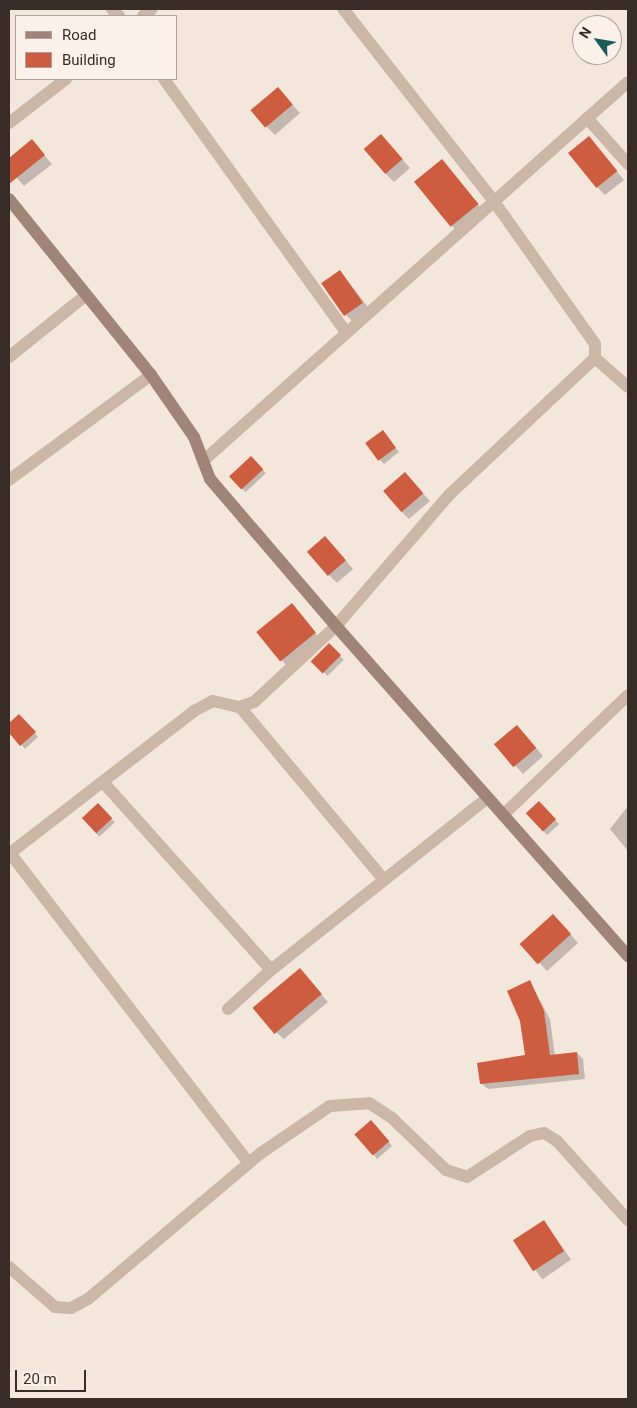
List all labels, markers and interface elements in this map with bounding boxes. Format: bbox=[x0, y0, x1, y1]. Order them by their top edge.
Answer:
legend bbox=[15, 15, 178, 80]
north arrow bbox=[572, 15, 622, 65]
text: N bbox=[576, 24, 595, 41]
text: Road bbox=[62, 26, 96, 44]
text: Building bbox=[62, 51, 116, 69]
scale bar bbox=[18, 1360, 89, 1392]
text: 20 m bbox=[23, 1370, 57, 1388]

